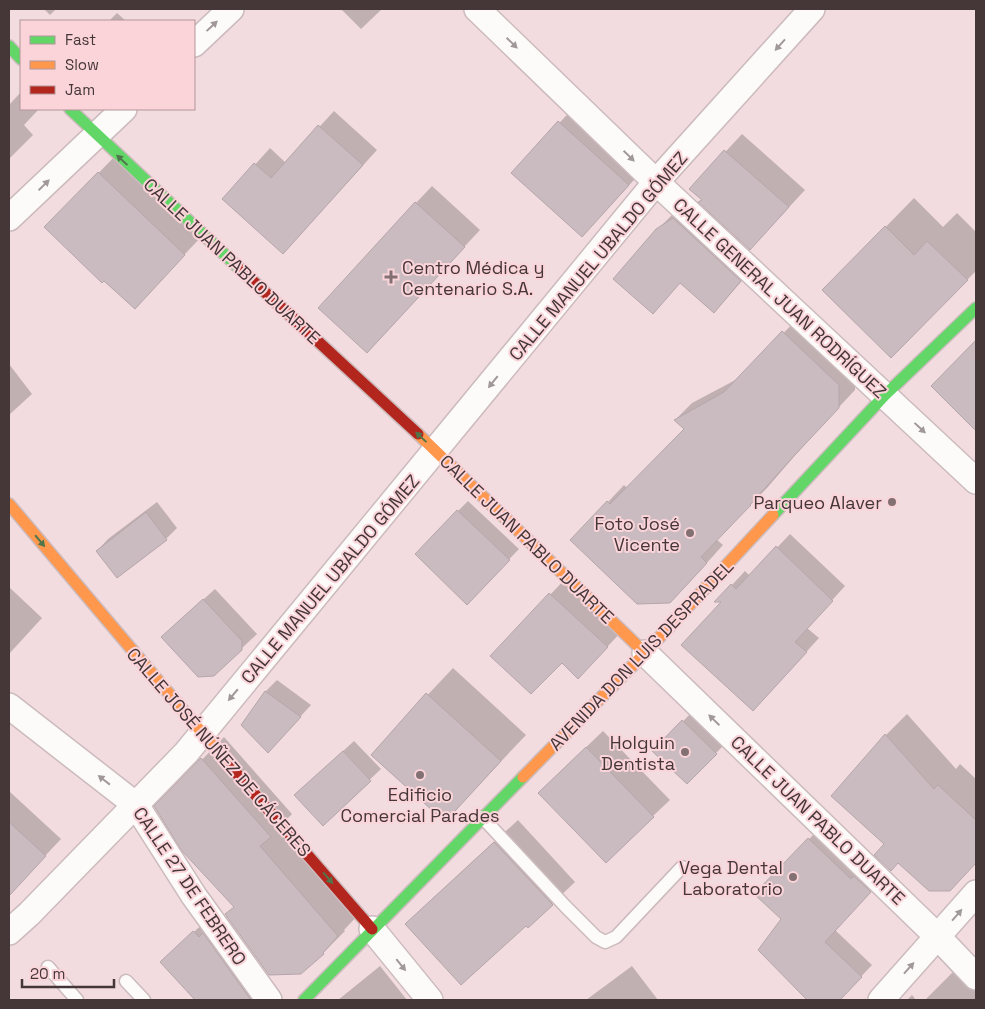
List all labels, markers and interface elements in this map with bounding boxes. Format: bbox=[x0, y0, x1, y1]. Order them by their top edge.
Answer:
legend bbox=[20, 20, 195, 110]
one-way arrow bbox=[206, 20, 218, 32]
text: Fast bbox=[65, 30, 96, 49]
one-way arrow bbox=[506, 37, 518, 49]
one-way arrow bbox=[774, 38, 786, 50]
text: Slow bbox=[65, 55, 99, 74]
text: Jam bbox=[65, 80, 95, 99]
street label: CALLE MANUEL UBALDO GÓMEZ bbox=[504, 147, 692, 365]
one-way arrow bbox=[623, 150, 635, 162]
one-way arrow bbox=[117, 154, 129, 166]
street label: CALLE JUAN PABLO DUARTE bbox=[139, 173, 325, 349]
one-way arrow bbox=[38, 179, 50, 191]
street label: CALLE GENERAL JUAN RODRÍGUEZ bbox=[669, 193, 891, 403]
place label: Centro Médica y Centenario S.A. bbox=[402, 256, 544, 300]
marker: Centro Médica y Centenario S.A. bbox=[384, 270, 398, 284]
one-way arrow bbox=[487, 375, 498, 388]
one-way arrow bbox=[914, 422, 926, 434]
one-way arrow bbox=[415, 431, 427, 443]
street label: CALLE JUAN PABLO DUARTE bbox=[435, 450, 619, 628]
street label: CALLE MANUEL UBALDO GÓMEZ bbox=[236, 470, 424, 688]
place label: Parqueo Alaver bbox=[753, 491, 882, 514]
marker: Parqueo Alaver bbox=[886, 496, 898, 508]
place label: Foto José Vicente bbox=[594, 512, 680, 556]
marker: Foto José Vicente bbox=[684, 527, 696, 539]
one-way arrow bbox=[35, 535, 46, 548]
street label: AVENIDA DON LUIS DESPRADEL bbox=[544, 555, 738, 755]
street label: CALLE JOSÉ NÚÑEZ DE CÁCERES bbox=[122, 643, 316, 861]
one-way arrow bbox=[227, 689, 239, 701]
one-way arrow bbox=[709, 714, 721, 726]
place label: Holguin Dentista bbox=[601, 731, 675, 775]
street label: CALLE JUAN PABLO DUARTE bbox=[726, 731, 910, 909]
marker: Holguin Dentista bbox=[679, 746, 691, 758]
marker: Edificio Comercial Parades bbox=[414, 769, 426, 781]
one-way arrow bbox=[98, 775, 111, 786]
place label: Edificio Comercial Parades bbox=[340, 783, 500, 827]
street label: CALLE 27 DE FEBRERO bbox=[128, 802, 252, 970]
place label: Vega Dental Laboratorio bbox=[679, 856, 783, 900]
one-way arrow bbox=[322, 871, 333, 884]
marker: Vega Dental Laboratorio bbox=[787, 871, 799, 883]
one-way arrow bbox=[951, 909, 963, 921]
scale bar bbox=[22, 956, 115, 988]
one-way arrow bbox=[396, 958, 407, 971]
one-way arrow bbox=[903, 963, 915, 975]
text: 20 m bbox=[30, 964, 65, 983]

